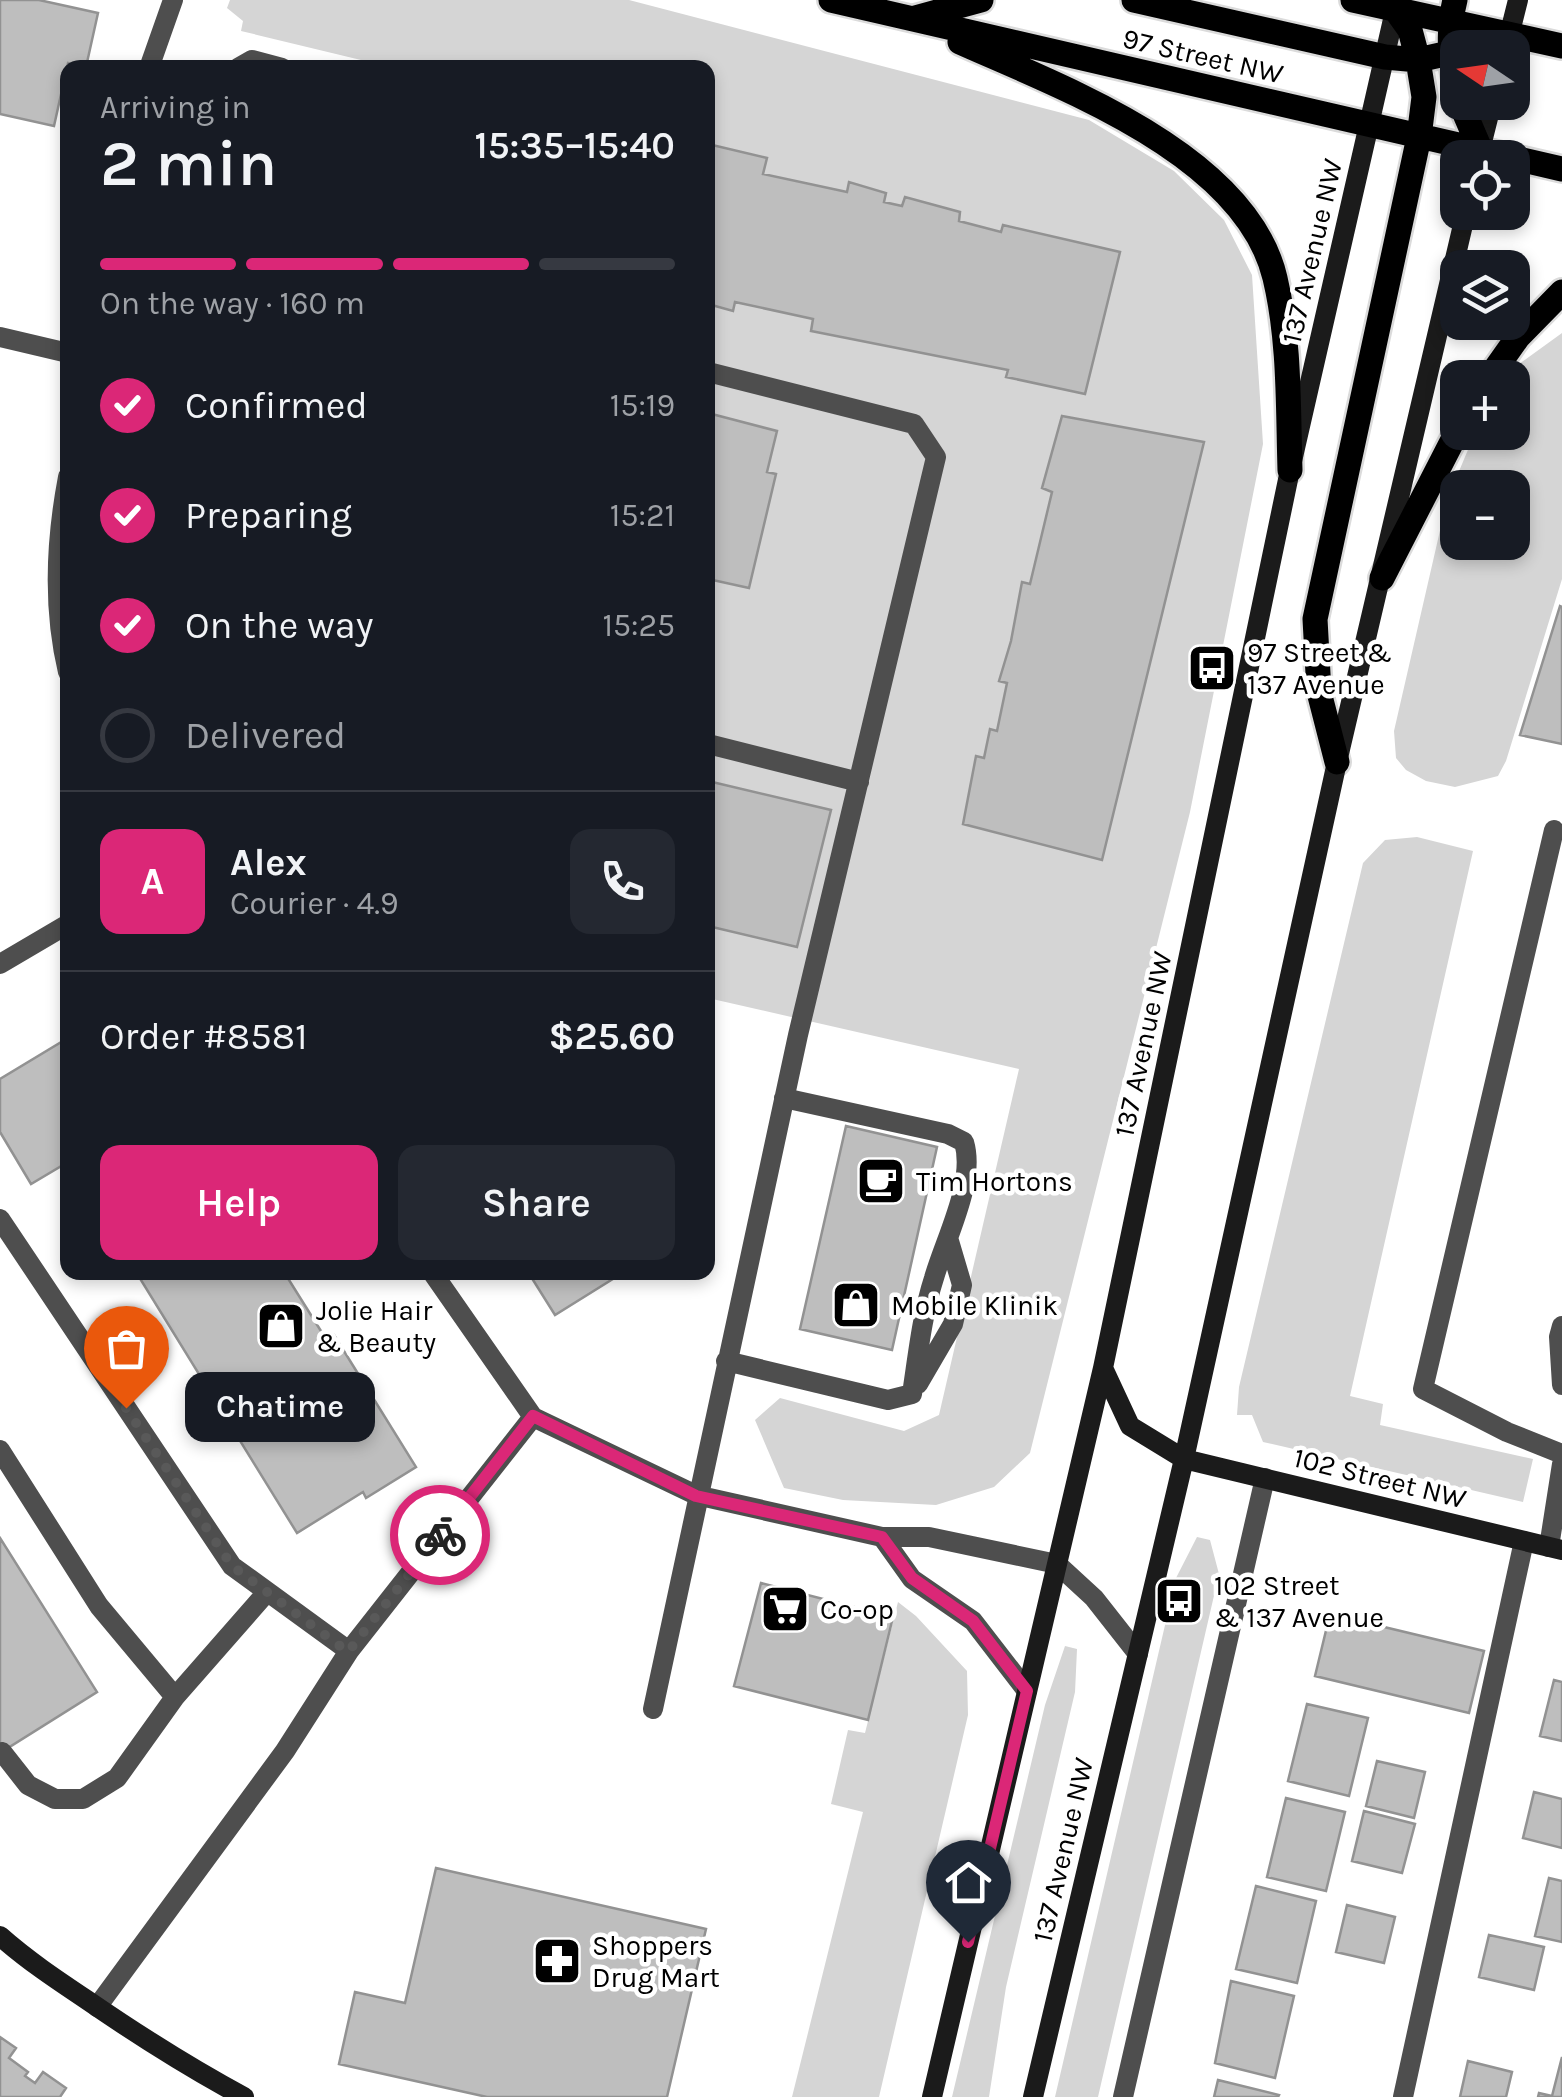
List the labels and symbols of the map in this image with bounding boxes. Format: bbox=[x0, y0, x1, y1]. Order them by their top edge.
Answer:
street label: 97 Street NW bbox=[1120, 22, 1286, 90]
north arrow bbox=[1440, 30, 1530, 120]
street label: 137 Avenue NW bbox=[1275, 155, 1349, 347]
place label: 97 Street & 137 Avenue bbox=[1247, 636, 1392, 701]
bus stop icon: 97 Street & 137 Avenue bbox=[1186, 642, 1238, 694]
street label: 137 Avenue NW bbox=[1107, 948, 1179, 1140]
cafe icon: Tim Hortons bbox=[855, 1155, 907, 1207]
place label: Tim Hortons bbox=[916, 1165, 1073, 1198]
shop icon: Mobile Klinik bbox=[830, 1279, 882, 1331]
place label: Mobile Klinik bbox=[891, 1289, 1058, 1322]
place label: Jolie Hair & Beauty bbox=[316, 1294, 436, 1359]
shop icon: Jolie Hair & Beauty bbox=[255, 1300, 307, 1352]
pin bbox=[84, 1306, 169, 1409]
callout: Chatime bbox=[186, 1373, 376, 1443]
street label: 102 Street NW bbox=[1290, 1441, 1470, 1515]
courier bbox=[390, 1485, 490, 1585]
place label: 102 Street & 137 Avenue bbox=[1214, 1569, 1384, 1634]
bus stop icon: 102 Street & 137 Avenue bbox=[1153, 1575, 1205, 1627]
supermarket icon: Co-op bbox=[759, 1583, 811, 1635]
place label: Co-op bbox=[820, 1593, 894, 1626]
street label: 137 Avenue NW bbox=[1026, 1754, 1100, 1946]
pin bbox=[926, 1840, 1011, 1943]
place label: Shoppers Drug Mart bbox=[592, 1929, 720, 1994]
pharmacy icon: Shoppers Drug Mart bbox=[531, 1935, 583, 1987]

